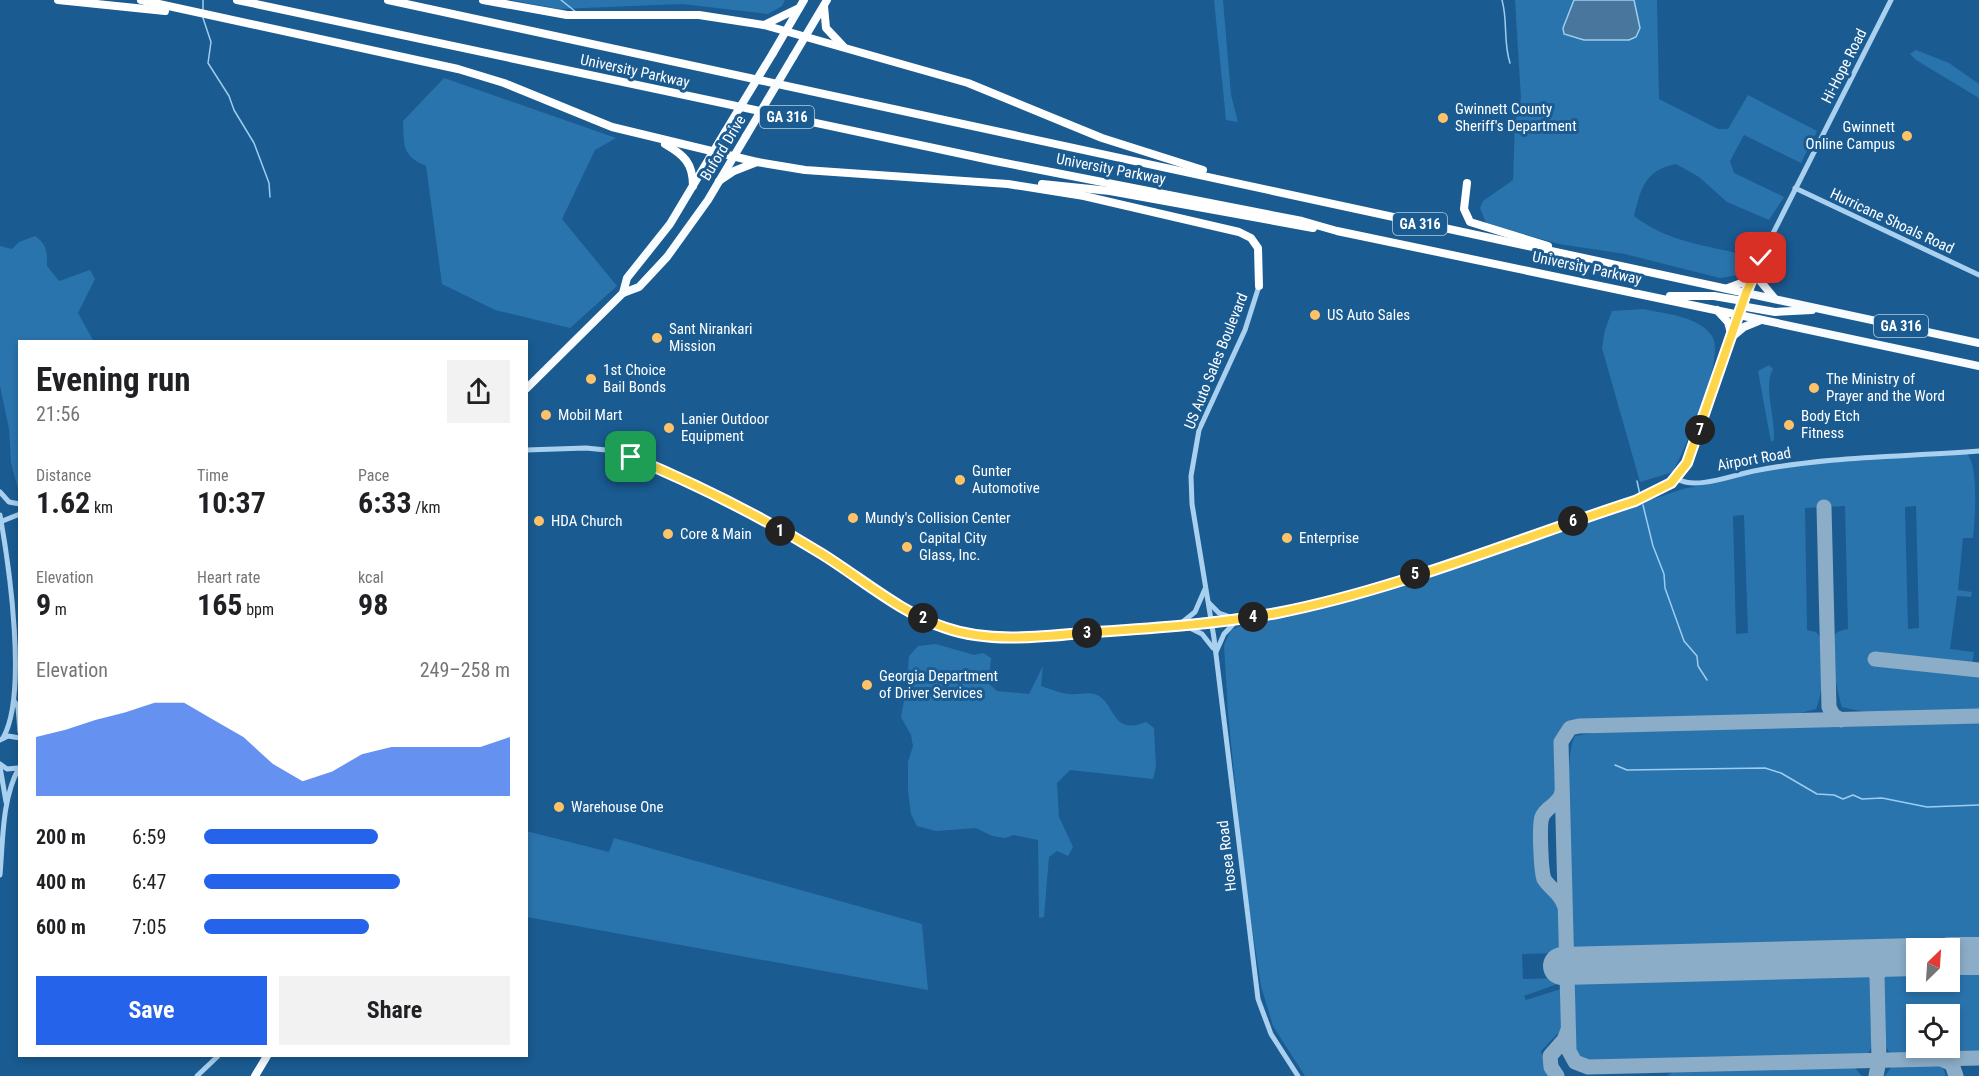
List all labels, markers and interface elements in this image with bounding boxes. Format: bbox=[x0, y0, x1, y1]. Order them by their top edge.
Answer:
street label: Hi-Hope Road bbox=[1818, 26, 1870, 106]
street label: University Parkway bbox=[579, 51, 691, 91]
place label: Gwinnett County Sheriff's Department bbox=[1455, 100, 1577, 135]
road number: GA 316 bbox=[760, 106, 814, 128]
marker: Gwinnett County Sheriff's Department bbox=[1436, 111, 1450, 125]
street label: Buford Drive bbox=[696, 112, 750, 184]
place label: Gwinnett Online Campus bbox=[1806, 118, 1895, 153]
marker: Gwinnett Online Campus bbox=[1900, 129, 1914, 143]
street label: University Parkway bbox=[1055, 150, 1167, 188]
street label: Hurricane Shoals Road bbox=[1827, 184, 1957, 258]
road number: GA 316 bbox=[1393, 213, 1447, 235]
pin bbox=[1735, 232, 1786, 283]
icon: check bbox=[1744, 241, 1777, 274]
street label: University Parkway bbox=[1531, 248, 1643, 288]
street label: US Auto Sales Boulevard bbox=[1180, 290, 1252, 432]
place label: US Auto Sales bbox=[1327, 306, 1410, 324]
marker: US Auto Sales bbox=[1308, 308, 1322, 322]
road number: GA 316 bbox=[1874, 315, 1928, 337]
place label: Sant Nirankari Mission bbox=[669, 320, 753, 355]
marker: Sant Nirankari Mission bbox=[650, 331, 664, 345]
text: Evening run bbox=[36, 360, 191, 399]
button: share bbox=[447, 360, 510, 423]
place label: 1st Choice Bail Bonds bbox=[603, 361, 666, 396]
place label: The Ministry of Prayer and the Word bbox=[1826, 370, 1945, 405]
marker: 1st Choice Bail Bonds bbox=[584, 372, 598, 386]
marker: The Ministry of Prayer and the Word bbox=[1807, 381, 1821, 395]
text: 21:56 bbox=[36, 402, 80, 426]
place label: Mobil Mart bbox=[558, 406, 622, 424]
place label: Body Etch Fitness bbox=[1801, 407, 1860, 442]
marker: Mobil Mart bbox=[539, 408, 553, 422]
place label: Lanier Outdoor Equipment bbox=[681, 410, 769, 445]
pin: 7 bbox=[1685, 415, 1715, 445]
marker: Body Etch Fitness bbox=[1782, 418, 1796, 432]
text: 7 bbox=[1696, 420, 1704, 439]
marker: Lanier Outdoor Equipment bbox=[662, 421, 676, 435]
pin bbox=[605, 431, 656, 482]
icon: arrive bbox=[614, 440, 647, 473]
street label: Airport Road bbox=[1716, 444, 1792, 474]
place label: Gunter Automotive bbox=[972, 462, 1040, 497]
text: Distance bbox=[36, 466, 91, 485]
text: Time bbox=[197, 466, 229, 485]
text: Pace bbox=[358, 466, 389, 485]
marker: Gunter Automotive bbox=[953, 473, 967, 487]
text: 1.62 bbox=[36, 485, 90, 520]
text: 10:37 bbox=[197, 485, 266, 520]
text: 6:33 bbox=[358, 485, 412, 520]
text: km bbox=[90, 498, 113, 517]
text: /km bbox=[412, 498, 441, 517]
pin: 6 bbox=[1558, 506, 1588, 536]
place label: Mundy's Collision Center bbox=[865, 509, 1011, 527]
marker: Mundy's Collision Center bbox=[846, 511, 860, 525]
text: 6 bbox=[1569, 511, 1577, 530]
place label: HDA Church bbox=[551, 512, 622, 530]
marker: HDA Church bbox=[532, 514, 546, 528]
pin: 1 bbox=[765, 516, 795, 546]
text: 1 bbox=[776, 521, 784, 540]
place label: Core & Main bbox=[680, 525, 752, 543]
marker: Core & Main bbox=[661, 527, 675, 541]
place label: Capital City Glass, Inc. bbox=[919, 529, 987, 564]
place label: Enterprise bbox=[1299, 529, 1359, 547]
marker: Enterprise bbox=[1280, 531, 1294, 545]
marker: Capital City Glass, Inc. bbox=[900, 540, 914, 554]
pin: 5 bbox=[1400, 559, 1430, 589]
text: 5 bbox=[1411, 564, 1419, 583]
text: Elevation bbox=[36, 568, 94, 587]
text: Heart rate bbox=[197, 568, 260, 587]
text: kcal bbox=[358, 568, 384, 587]
text: 9 bbox=[36, 587, 51, 622]
text: 165 bbox=[197, 587, 242, 622]
text: 98 bbox=[358, 587, 388, 622]
text: m bbox=[51, 600, 67, 619]
text: bpm bbox=[242, 600, 274, 619]
pin: 4 bbox=[1238, 602, 1268, 632]
pin: 2 bbox=[908, 603, 938, 633]
text: 4 bbox=[1249, 607, 1257, 626]
text: 2 bbox=[919, 608, 927, 627]
pin: 3 bbox=[1072, 618, 1102, 648]
text: 3 bbox=[1083, 623, 1091, 642]
text: Elevation bbox=[36, 658, 108, 682]
text: 249–258 m bbox=[420, 658, 510, 682]
place label: Georgia Department of Driver Services bbox=[879, 667, 998, 702]
marker: Georgia Department of Driver Services bbox=[860, 678, 874, 692]
place label: Warehouse One bbox=[571, 798, 663, 816]
marker: Warehouse One bbox=[552, 800, 566, 814]
street label: Hosea Road bbox=[1214, 819, 1240, 893]
text: 200 m bbox=[36, 825, 86, 849]
text: 6:59 bbox=[132, 825, 166, 849]
text: 400 m bbox=[36, 870, 86, 894]
text: 6:47 bbox=[132, 870, 166, 894]
text: 600 m bbox=[36, 915, 86, 939]
text: 7:05 bbox=[132, 915, 166, 939]
north arrow bbox=[1906, 938, 1960, 992]
map controls bbox=[1906, 938, 1960, 1058]
button: Save bbox=[36, 976, 267, 1045]
button: Share bbox=[279, 976, 510, 1045]
button: locate bbox=[1906, 1004, 1960, 1058]

